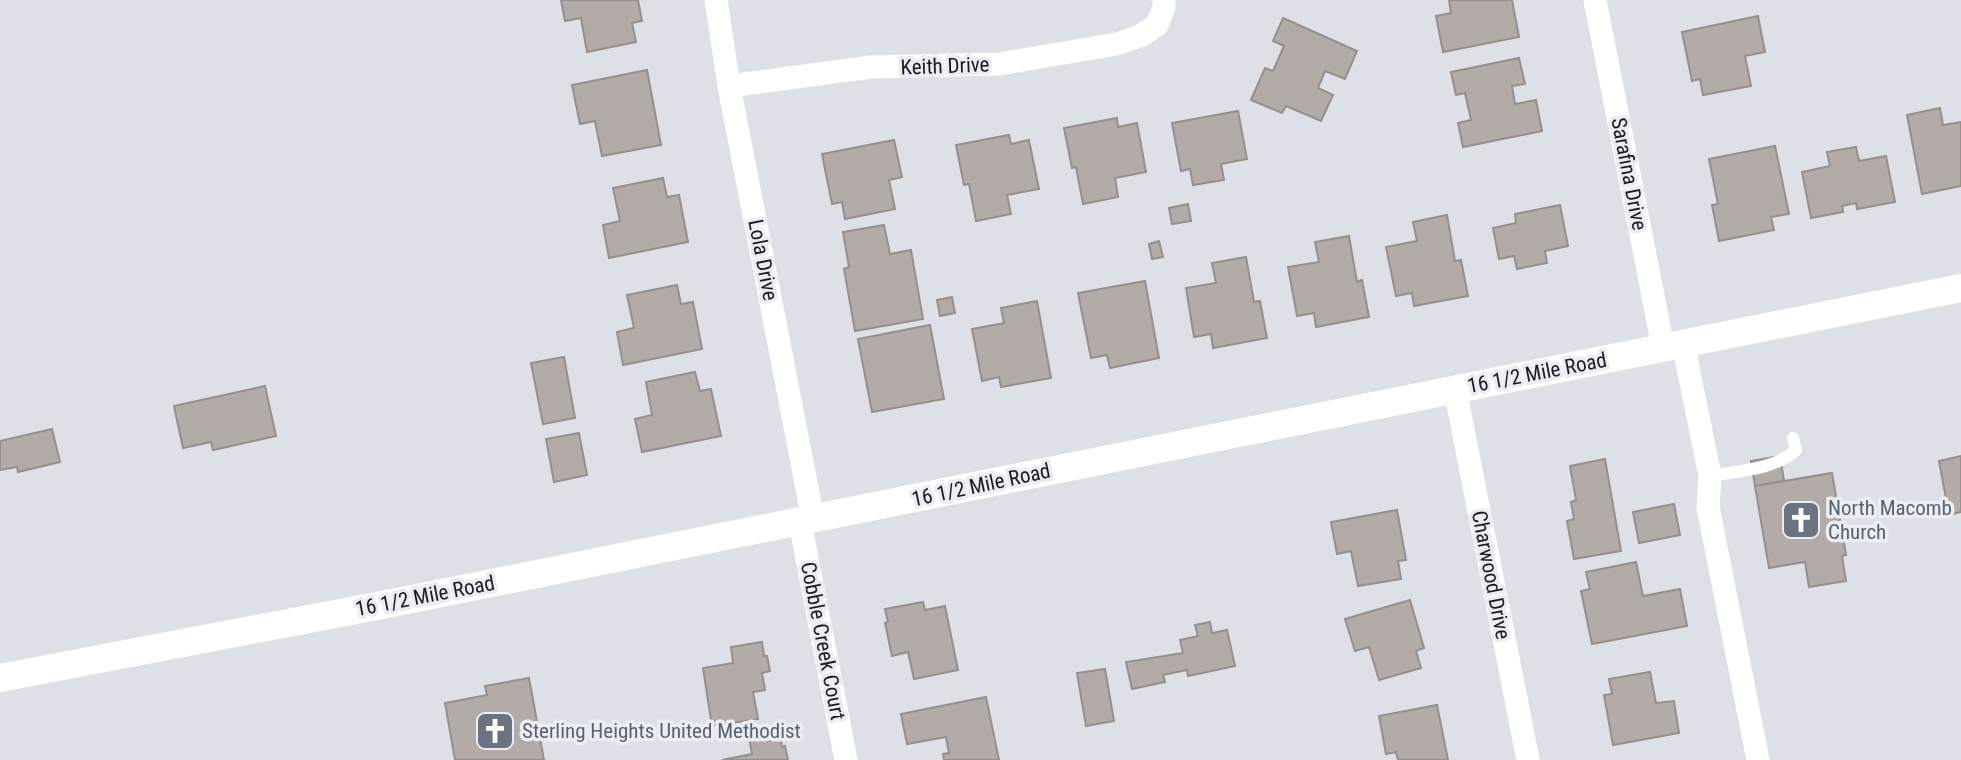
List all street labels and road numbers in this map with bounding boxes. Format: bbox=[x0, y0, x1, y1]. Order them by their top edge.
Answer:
street label: Keith Drive bbox=[900, 52, 990, 80]
street label: Sarafina Drive bbox=[1606, 116, 1652, 233]
street label: Lola Drive bbox=[743, 217, 783, 303]
street label: 16 1/2 Mile Road bbox=[1465, 348, 1609, 398]
street label: 16 1/2 Mile Road bbox=[909, 459, 1053, 511]
street label: Charwood Drive bbox=[1467, 509, 1515, 642]
street label: Cobble Creek Court bbox=[796, 560, 850, 722]
street label: 16 1/2 Mile Road bbox=[353, 571, 497, 621]

